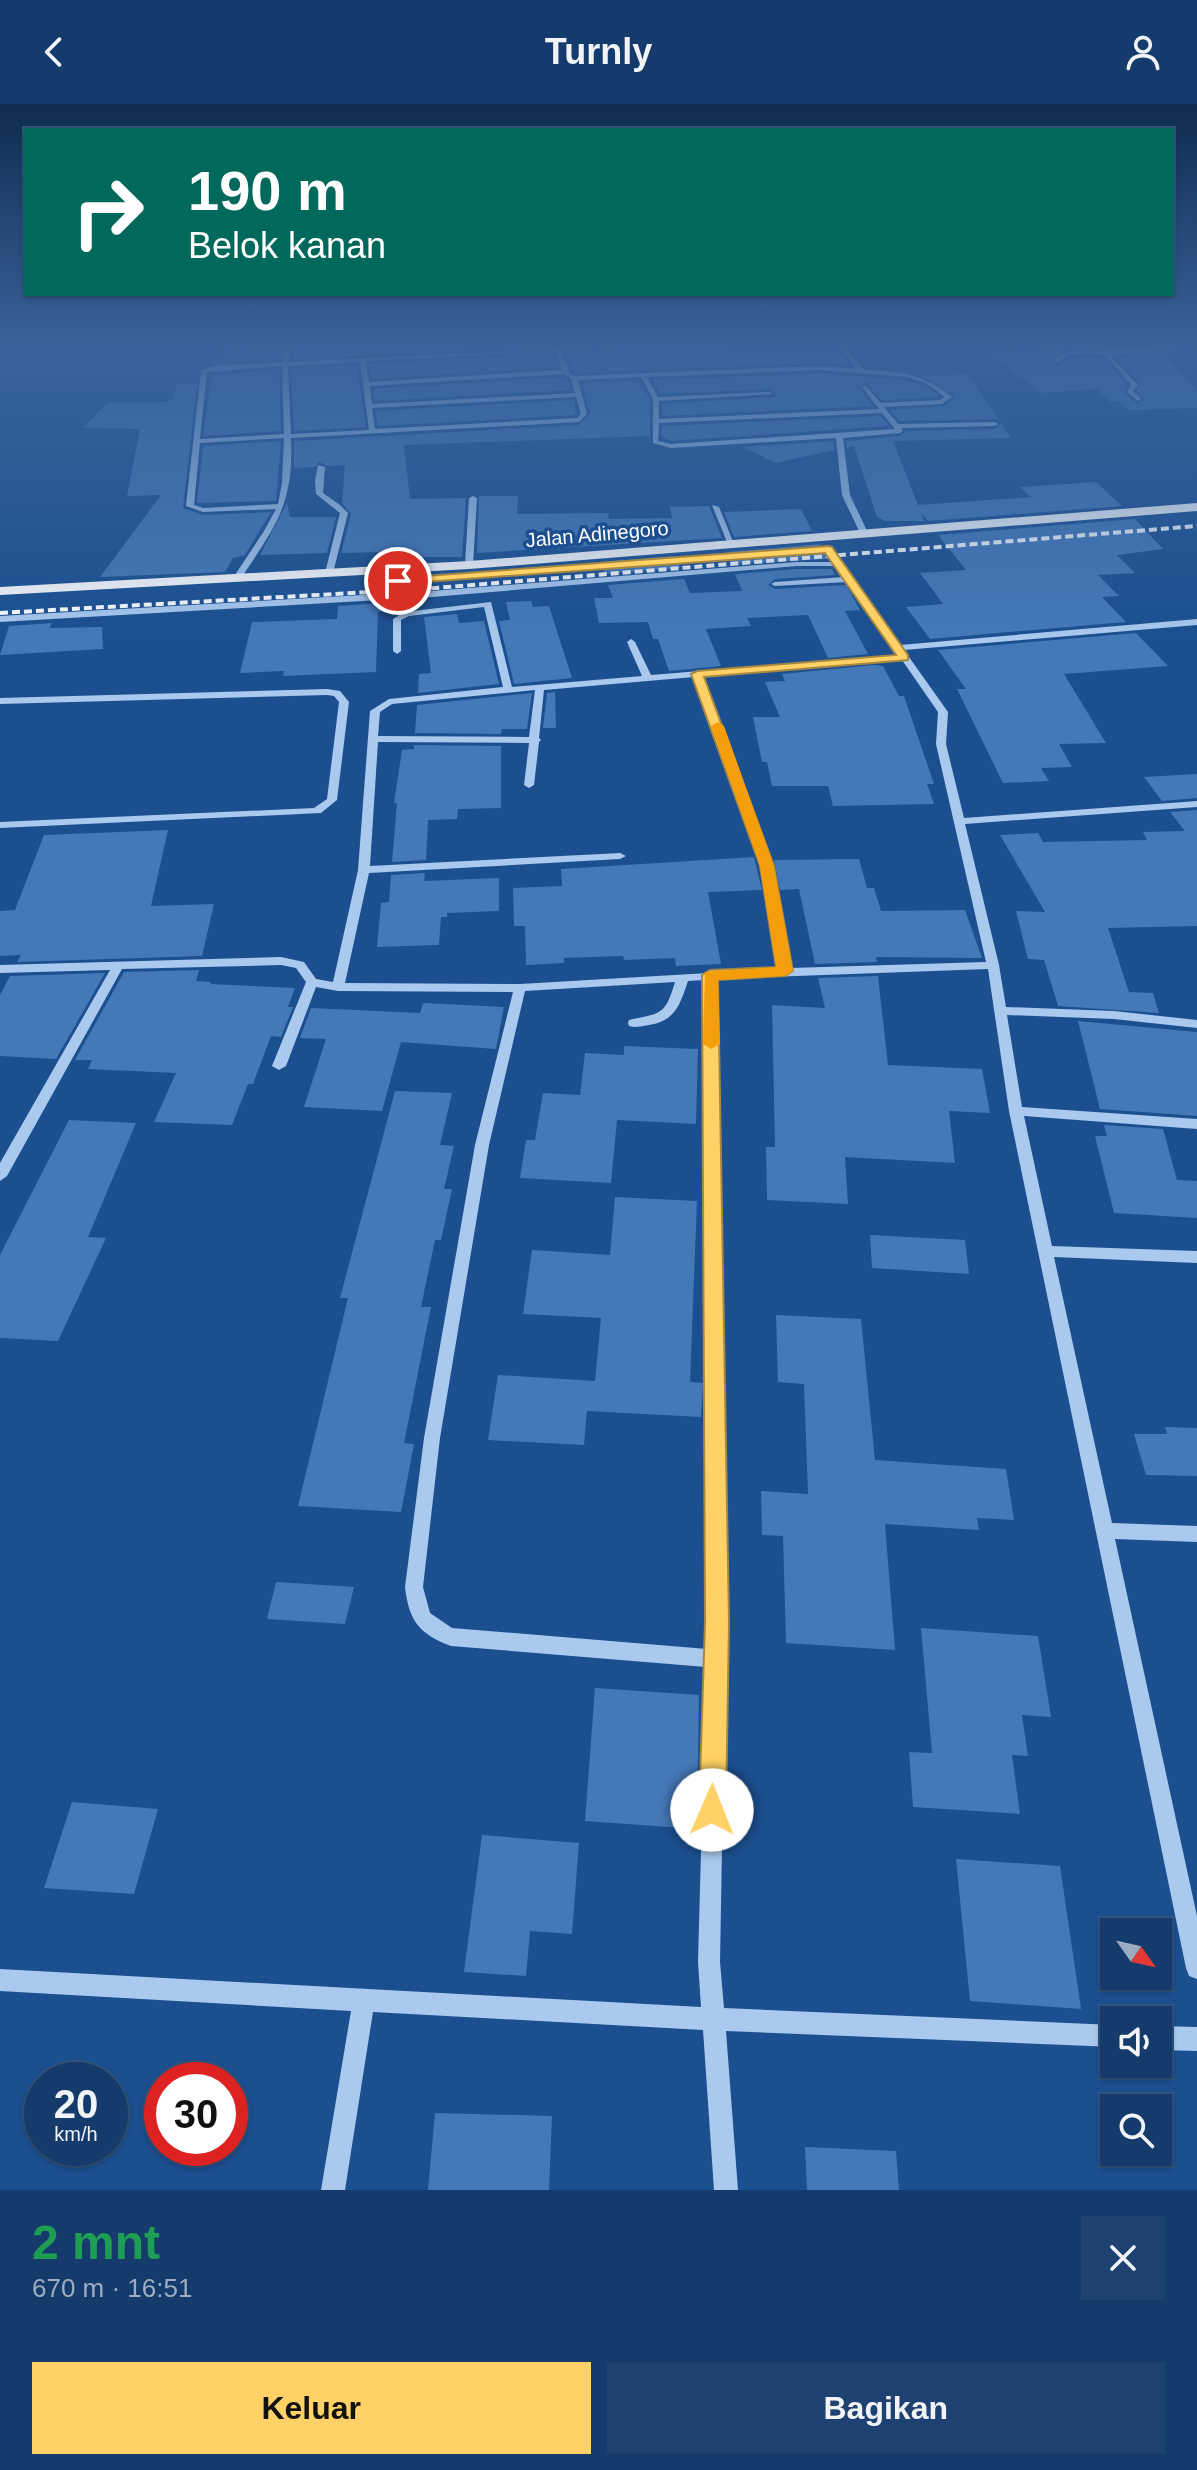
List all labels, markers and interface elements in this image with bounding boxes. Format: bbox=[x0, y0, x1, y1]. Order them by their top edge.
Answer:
icon: back bbox=[32, 30, 76, 74]
icon: person bbox=[1121, 30, 1165, 74]
text: Turnly bbox=[545, 31, 652, 72]
text: 190 m bbox=[188, 159, 347, 222]
icon: right bbox=[56, 160, 160, 264]
text: Belok kanan bbox=[188, 225, 386, 266]
street label: Jalan Adinegoro bbox=[525, 517, 669, 551]
pin bbox=[364, 547, 432, 615]
icon: arrive bbox=[376, 559, 420, 603]
position arrow bbox=[670, 1768, 754, 1852]
north arrow bbox=[1100, 1918, 1172, 1990]
map controls bbox=[1100, 1918, 1172, 2166]
button: sound bbox=[1100, 2006, 1172, 2078]
speed limit sign: 30 bbox=[144, 2062, 248, 2166]
text: 20 bbox=[54, 2082, 98, 2126]
button: search bbox=[1100, 2094, 1172, 2166]
text: km/h bbox=[54, 2123, 98, 2145]
text: 2 mnt bbox=[32, 2216, 160, 2269]
button: close bbox=[1081, 2216, 1165, 2300]
text: 670 m · 16:51 bbox=[32, 2273, 192, 2303]
button: Keluar bbox=[32, 2362, 591, 2454]
button: Bagikan bbox=[607, 2362, 1165, 2454]

